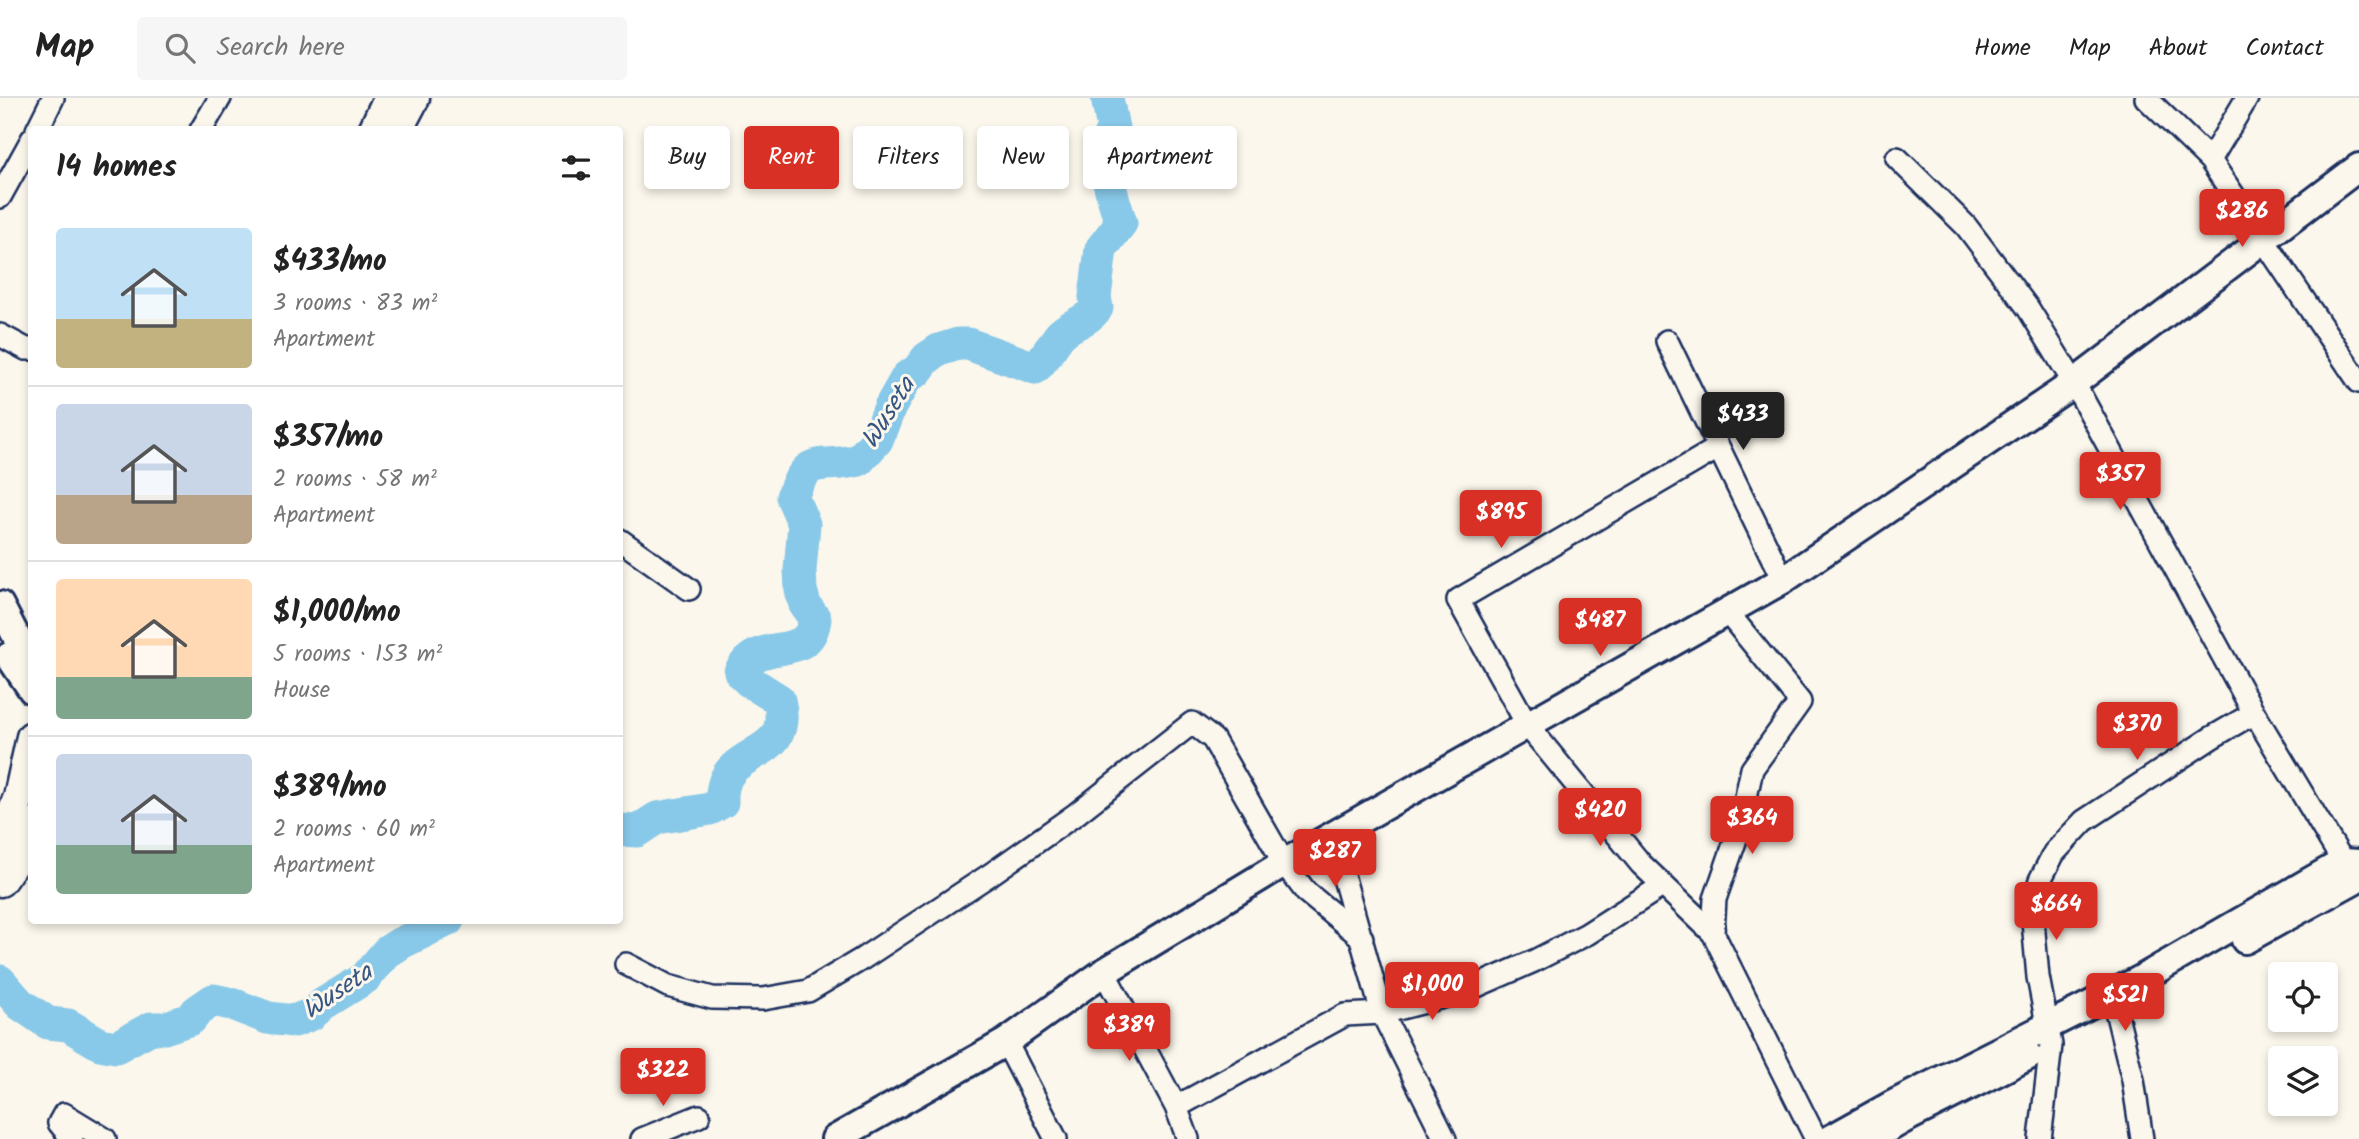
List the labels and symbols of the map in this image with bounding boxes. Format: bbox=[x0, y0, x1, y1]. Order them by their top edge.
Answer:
pin: $286 bbox=[2201, 190, 2283, 249]
water label: Wuseta bbox=[851, 367, 928, 457]
pin: $433 bbox=[1702, 392, 1784, 452]
pin: $357 bbox=[2079, 452, 2161, 512]
pin: $895 bbox=[1460, 490, 1542, 550]
pin: $487 bbox=[1559, 598, 1641, 658]
pin: $370 bbox=[2096, 702, 2178, 762]
pin: $420 bbox=[1559, 788, 1641, 848]
pin: $364 bbox=[1711, 796, 1793, 856]
pin: $287 bbox=[1294, 830, 1376, 889]
pin: $664 bbox=[2015, 882, 2097, 942]
water label: Wuseta bbox=[294, 952, 384, 1031]
pin: $1,000 bbox=[1375, 962, 1489, 1022]
pin: $521 bbox=[2084, 974, 2166, 1033]
pin: $389 bbox=[1088, 1004, 1170, 1063]
pin: $322 bbox=[622, 1048, 704, 1108]

